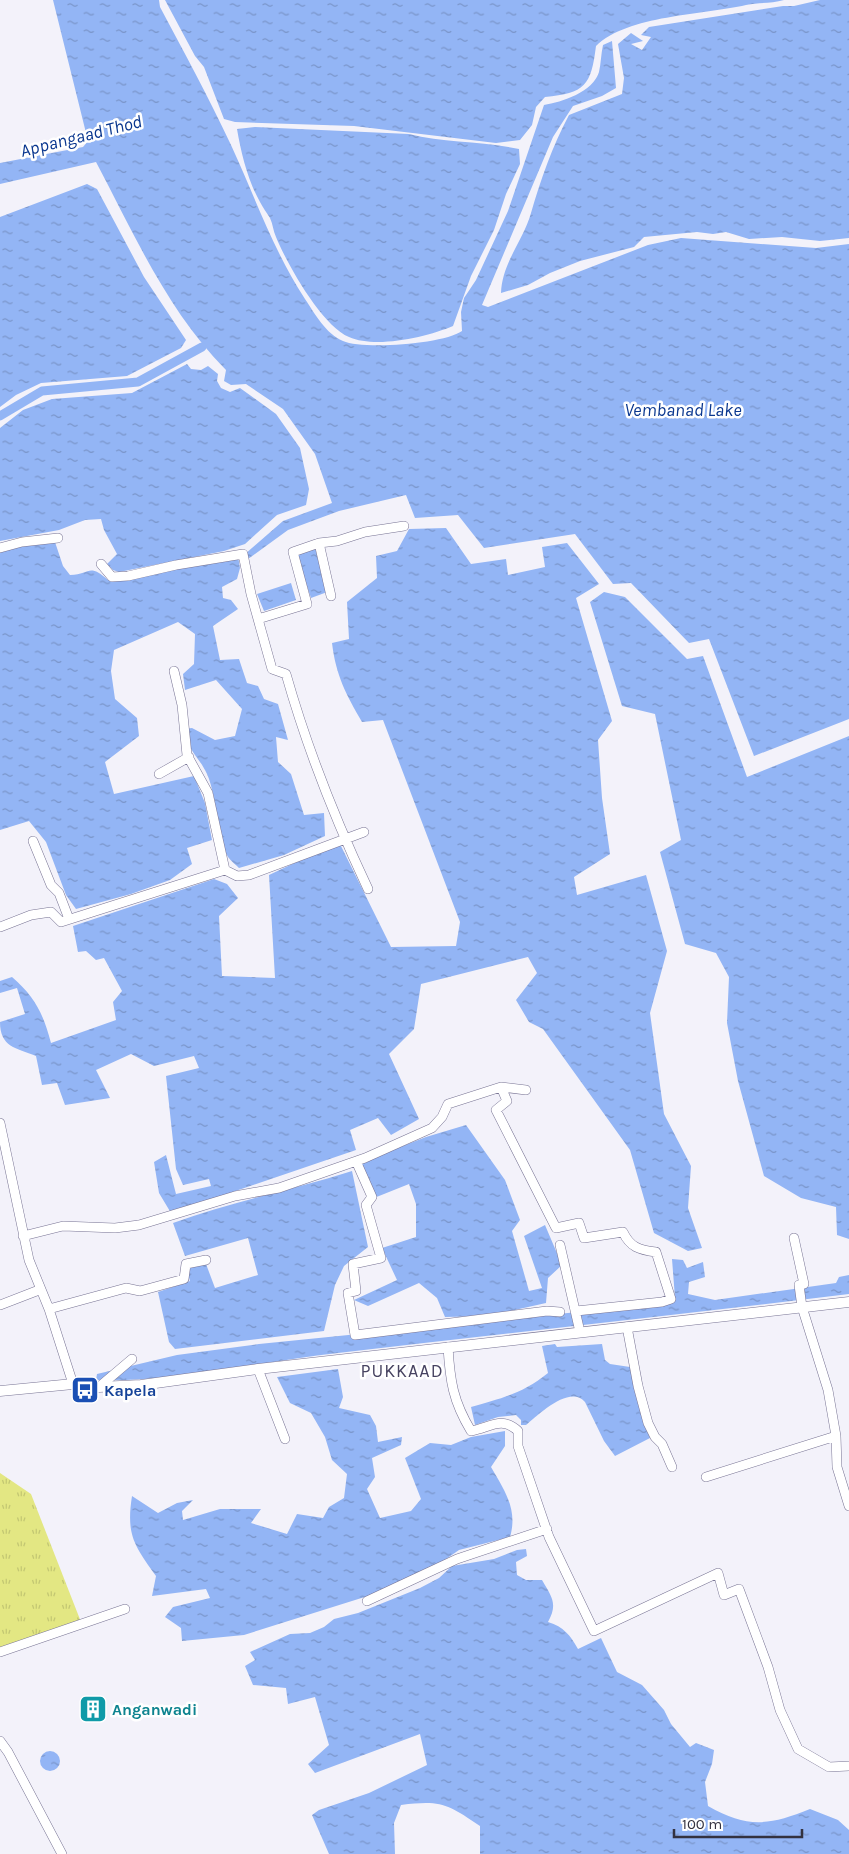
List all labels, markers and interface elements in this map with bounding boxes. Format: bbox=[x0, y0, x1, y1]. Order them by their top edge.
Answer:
water label: Appangaad Thod bbox=[18, 110, 144, 162]
water label: Vembanad Lake bbox=[624, 399, 742, 421]
district label: PUKKAAD bbox=[360, 1360, 444, 1382]
bus stop icon: Kapela bbox=[70, 1375, 100, 1405]
place label: Kapela bbox=[104, 1381, 156, 1400]
building icon: Anganwadi bbox=[78, 1694, 108, 1724]
place label: Anganwadi bbox=[112, 1700, 197, 1719]
scale bar bbox=[674, 1806, 802, 1838]
text: 100 m bbox=[682, 1815, 722, 1833]

